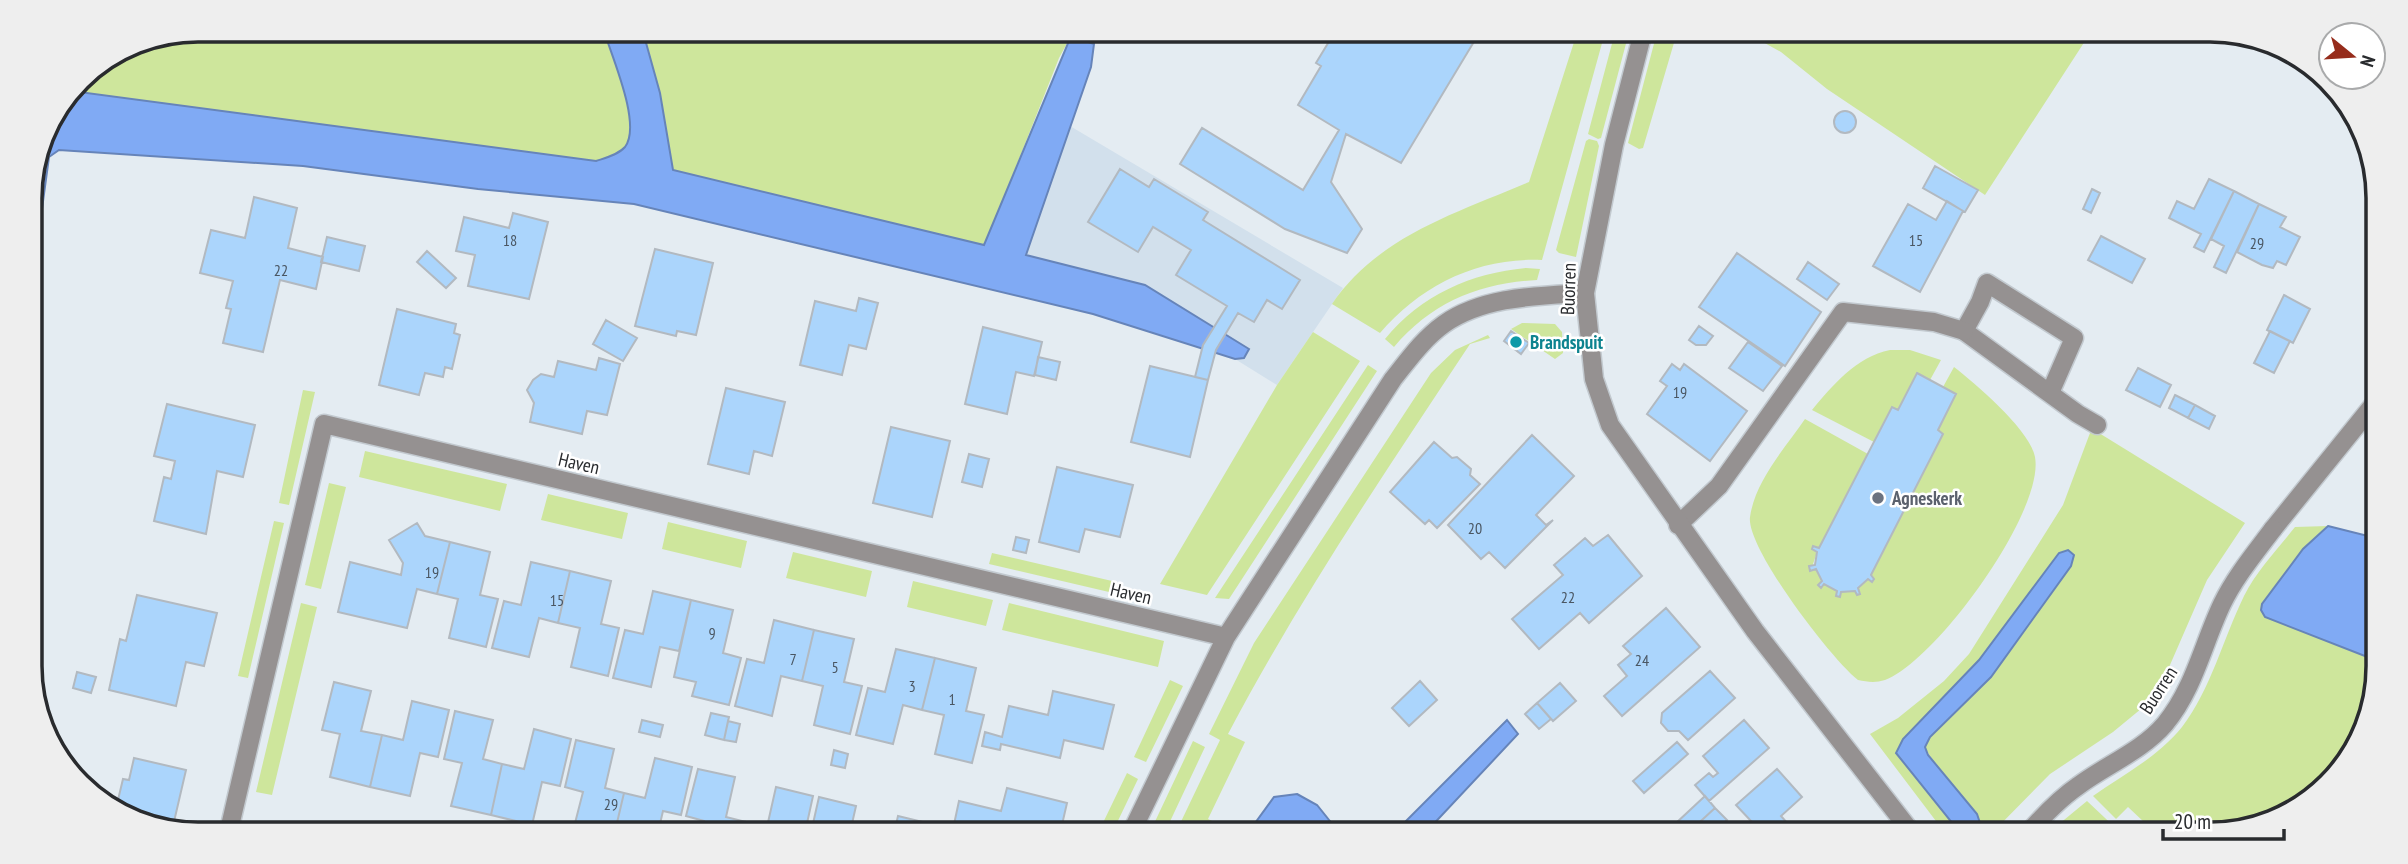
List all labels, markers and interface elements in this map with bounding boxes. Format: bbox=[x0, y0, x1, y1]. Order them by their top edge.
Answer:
north arrow bbox=[2317, 21, 2387, 91]
text: N bbox=[2355, 53, 2381, 70]
house number: 18 bbox=[503, 230, 517, 250]
house number: 15 bbox=[1909, 230, 1923, 250]
house number: 29 bbox=[2250, 233, 2264, 253]
house number: 22 bbox=[274, 260, 288, 280]
street label: Buorren bbox=[1555, 263, 1581, 315]
place label: Brandspuit bbox=[1530, 330, 1604, 354]
marker: Brandspuit bbox=[1508, 334, 1524, 350]
house number: 19 bbox=[1673, 382, 1687, 402]
street label: Haven bbox=[556, 447, 602, 479]
place label: Agneskerk bbox=[1891, 486, 1962, 510]
marker: Agneskerk bbox=[1870, 490, 1886, 506]
house number: 20 bbox=[1468, 518, 1482, 538]
house number: 19 bbox=[425, 562, 439, 582]
street label: Haven bbox=[1108, 577, 1154, 609]
house number: 22 bbox=[1561, 587, 1575, 607]
house number: 15 bbox=[550, 590, 564, 610]
house number: 9 bbox=[708, 623, 716, 643]
house number: 7 bbox=[789, 649, 797, 669]
house number: 24 bbox=[1635, 650, 1649, 670]
house number: 5 bbox=[831, 657, 839, 677]
street label: Buorren bbox=[2134, 662, 2182, 718]
house number: 3 bbox=[908, 676, 916, 696]
house number: 1 bbox=[948, 689, 956, 709]
house number: 29 bbox=[604, 794, 618, 814]
scale bar bbox=[2163, 798, 2284, 842]
text: 20 m bbox=[2174, 808, 2211, 835]

